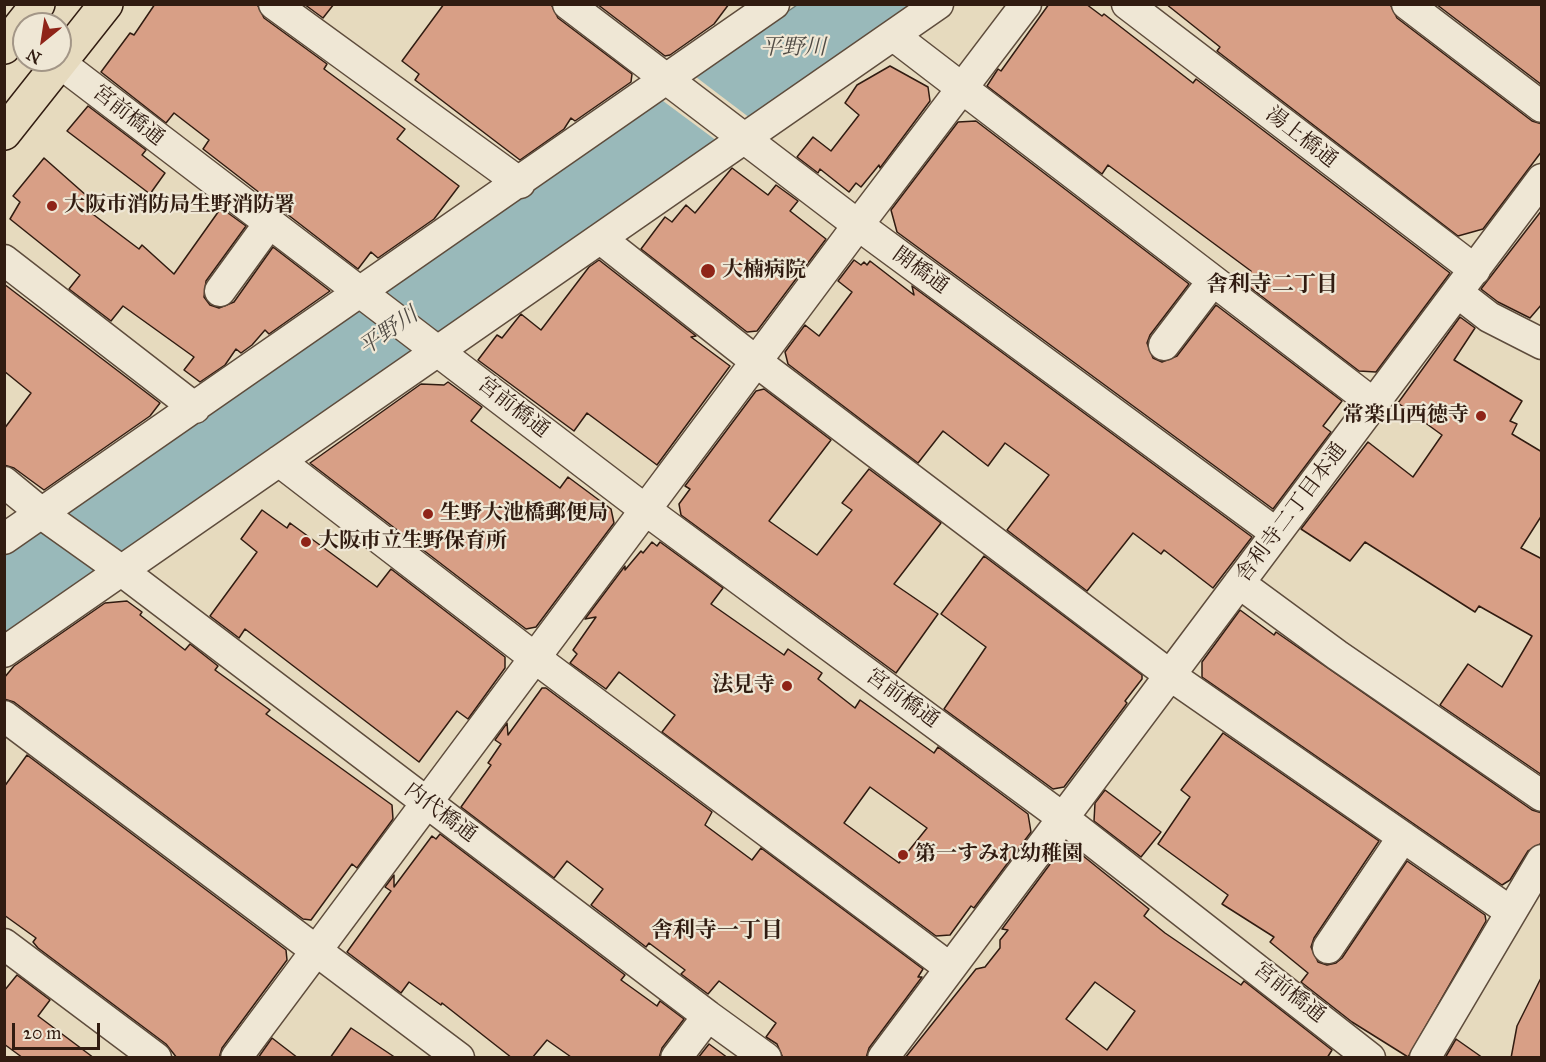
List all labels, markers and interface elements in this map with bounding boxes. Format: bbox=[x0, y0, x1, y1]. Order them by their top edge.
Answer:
north arrow bbox=[12, 12, 72, 72]
water label: 平野川 bbox=[760, 36, 826, 62]
text: N bbox=[23, 45, 44, 68]
street label: 宮前橋通 bbox=[87, 80, 169, 152]
street label: 湯上橋通 bbox=[1260, 102, 1342, 174]
place label: 大阪市消防局生野消防署 bbox=[64, 193, 295, 219]
marker: 大阪市消防局生野消防署 bbox=[45, 199, 59, 213]
street label: 開橋通 bbox=[887, 242, 953, 300]
place label: 大楠病院 bbox=[722, 258, 806, 284]
marker: 大楠病院 bbox=[699, 262, 717, 280]
district label: 舎利寺二丁目 bbox=[1206, 273, 1338, 299]
water label: 平野川 bbox=[354, 302, 424, 362]
street label: 宮前橋通 bbox=[472, 372, 554, 444]
place label: 常楽山西徳寺 bbox=[1343, 403, 1469, 429]
marker: 常楽山西徳寺 bbox=[1474, 409, 1488, 423]
street label: 舎利寺二丁目本通 bbox=[1231, 438, 1353, 588]
place label: 生野大池橋郵便局 bbox=[440, 501, 608, 527]
marker: 生野大池橋郵便局 bbox=[421, 507, 435, 521]
place label: 大阪市立生野保育所 bbox=[318, 529, 507, 555]
marker: 大阪市立生野保育所 bbox=[299, 535, 313, 549]
street label: 宮前橋通 bbox=[861, 664, 943, 734]
place label: 法見寺 bbox=[712, 673, 775, 699]
marker: 法見寺 bbox=[780, 679, 794, 693]
street label: 内代橋通 bbox=[399, 778, 481, 848]
place label: 第一すみれ幼稚園 bbox=[915, 842, 1083, 868]
marker: 第一すみれ幼稚園 bbox=[896, 848, 910, 862]
district label: 舎利寺一丁目 bbox=[651, 919, 783, 945]
street label: 宮前橋通 bbox=[1248, 957, 1330, 1029]
scale bar bbox=[15, 1011, 104, 1049]
text: 20 m bbox=[23, 1022, 61, 1044]

